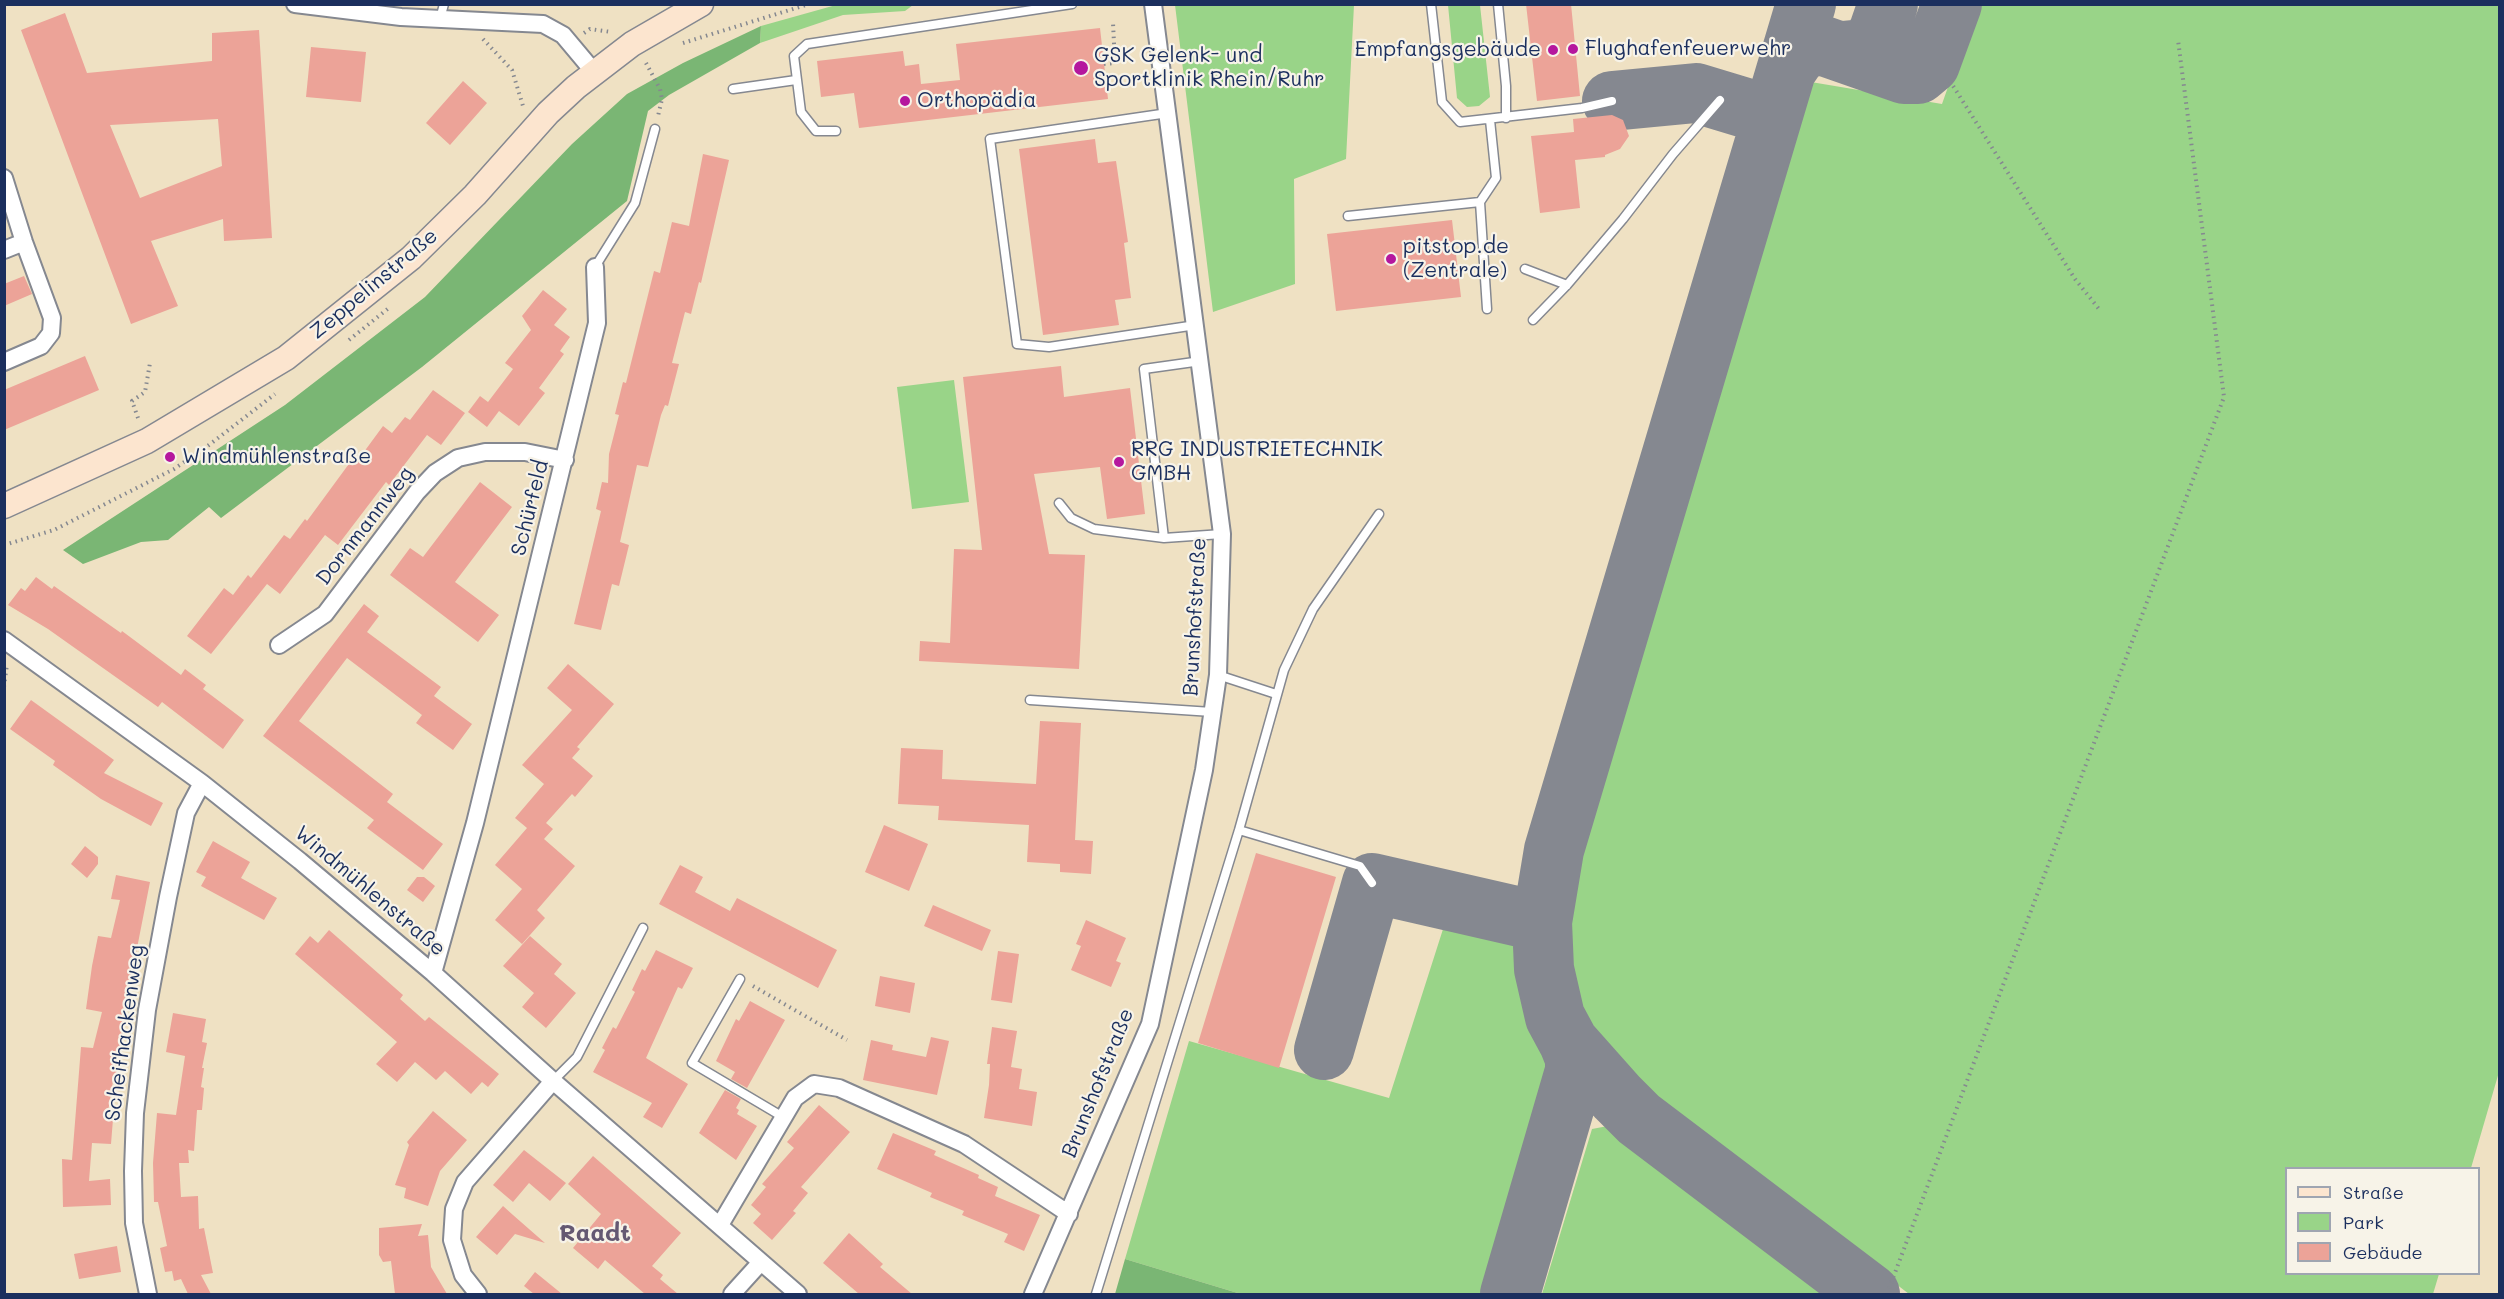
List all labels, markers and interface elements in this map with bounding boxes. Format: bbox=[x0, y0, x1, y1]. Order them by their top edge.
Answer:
place label: Flughafenfeuerwehr bbox=[1585, 36, 1791, 62]
place label: Empfangsgebäude bbox=[1355, 37, 1541, 63]
marker: Flughafenfeuerwehr bbox=[1566, 42, 1580, 56]
place label: GSK Gelenk- und Sportklinik Rhein/Ruhr bbox=[1094, 43, 1325, 93]
marker: Empfangsgebäude bbox=[1546, 43, 1560, 57]
marker: GSK Gelenk- und Sportklinik Rhein/Ruhr bbox=[1072, 59, 1090, 77]
place label: Orthopädia bbox=[917, 88, 1037, 114]
marker: Orthopädia bbox=[898, 94, 912, 108]
street label: Zeppelinstraße bbox=[305, 223, 443, 345]
place label: pitstop.de (Zentrale) bbox=[1403, 234, 1509, 284]
marker: pitstop.de (Zentrale) bbox=[1384, 252, 1398, 266]
place label: RRG INDUSTRIETECHNIK GMBH bbox=[1131, 437, 1383, 487]
place label: Windmühlenstraße bbox=[182, 444, 371, 470]
marker: Windmühlenstraße bbox=[163, 450, 177, 464]
marker: RRG INDUSTRIETECHNIK GMBH bbox=[1112, 455, 1126, 469]
street label: Schürfeld bbox=[506, 458, 554, 558]
street label: Dornmannweg bbox=[311, 462, 419, 590]
street label: Brunshofstraße bbox=[1178, 537, 1212, 697]
street label: Windmühlenstraße bbox=[289, 821, 451, 961]
street label: Scheifhackenweg bbox=[100, 943, 150, 1123]
street label: Brunshofstraße bbox=[1057, 1005, 1139, 1161]
legend bbox=[2285, 1167, 2480, 1275]
text: Straße bbox=[2343, 1180, 2404, 1204]
text: Park bbox=[2343, 1210, 2384, 1234]
district label: Raadt bbox=[559, 1220, 631, 1248]
text: Gebäude bbox=[2343, 1240, 2423, 1264]

